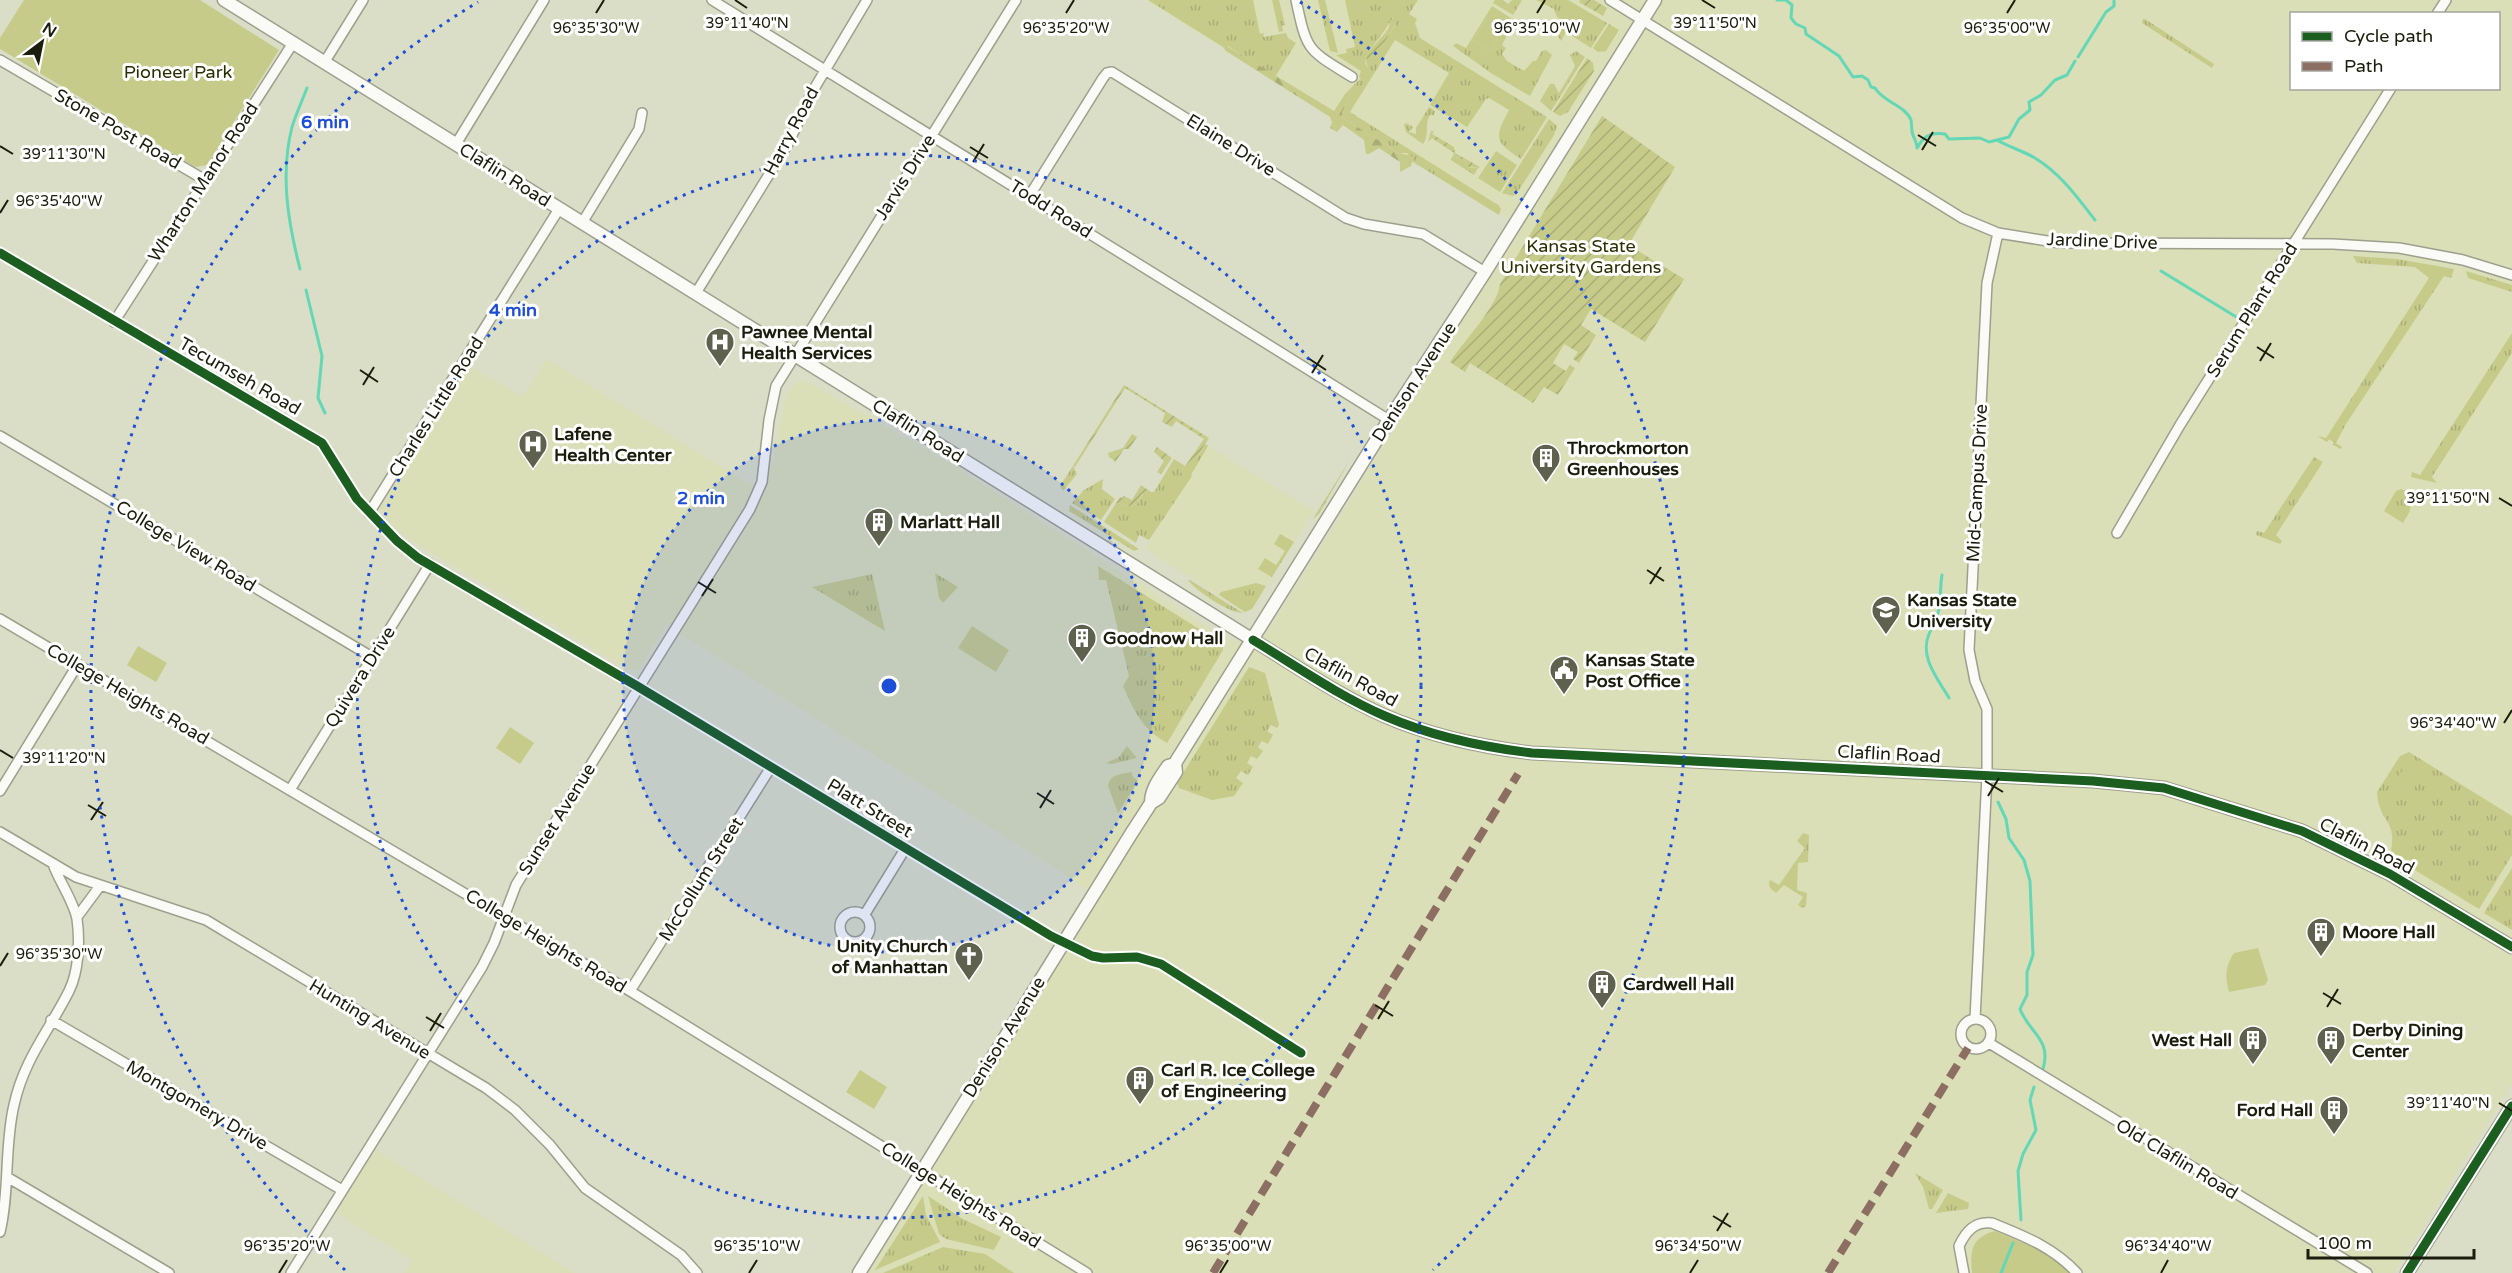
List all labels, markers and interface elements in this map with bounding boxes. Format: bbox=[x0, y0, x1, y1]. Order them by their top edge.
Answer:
north arrow bbox=[12, 12, 72, 72]
legend bbox=[2290, 12, 2500, 90]
text: 39°11'40"N bbox=[705, 14, 789, 32]
text: 39°11'50"N bbox=[1673, 14, 1757, 32]
text: N bbox=[39, 18, 60, 42]
text: 96°35'30"W bbox=[553, 19, 639, 37]
text: 96°35'20"W bbox=[1023, 19, 1109, 37]
text: 96°35'10"W bbox=[1494, 19, 1580, 37]
text: 96°35'00"W bbox=[1964, 19, 2050, 37]
text: Cycle path bbox=[2344, 25, 2433, 47]
text: Path bbox=[2344, 55, 2383, 77]
park label: Pioneer Park bbox=[124, 61, 233, 83]
street label: Harry Road bbox=[758, 83, 824, 179]
street label: Stone Post Road bbox=[51, 84, 185, 174]
street label: Wharton Manor Road bbox=[143, 98, 263, 266]
street label: Elaine Drive bbox=[1182, 109, 1280, 181]
text: 6 min bbox=[301, 111, 349, 133]
street label: Jarvis Drive bbox=[870, 130, 940, 224]
street label: Claflin Road bbox=[455, 138, 555, 212]
text: 39°11'30"N bbox=[22, 145, 106, 163]
street label: Todd Road bbox=[1006, 175, 1096, 243]
text: 96°35'40"W bbox=[16, 192, 102, 210]
street label: Jardine Drive bbox=[2046, 228, 2158, 254]
park label: Kansas State University Gardens bbox=[1500, 235, 1662, 278]
street label: Serum Plant Road bbox=[2202, 239, 2302, 381]
text: 4 min bbox=[489, 299, 537, 321]
street label: Denison Avenue bbox=[1367, 318, 1461, 446]
place label: Pawnee Mental Health Services bbox=[741, 321, 873, 364]
hospital icon: Pawnee Mental Health Services bbox=[704, 326, 736, 368]
street label: Tecumseh Road bbox=[175, 332, 305, 420]
street label: Charles Little Road bbox=[384, 333, 488, 481]
street label: Claflin Road bbox=[868, 394, 968, 468]
street label: Mid-Campus Drive bbox=[1962, 403, 1992, 563]
place label: Lafene Health Center bbox=[554, 423, 673, 466]
hospital icon: Lafene Health Center bbox=[517, 428, 549, 470]
place label: Throckmorton Greenhouses bbox=[1566, 437, 1689, 480]
building icon: Throckmorton Greenhouses bbox=[1530, 442, 1562, 484]
text: 2 min bbox=[677, 487, 725, 509]
text: 39°11'50"N bbox=[2406, 489, 2490, 507]
street label: College View Road bbox=[112, 495, 260, 597]
building icon: Marlatt Hall bbox=[863, 506, 895, 548]
place label: Marlatt Hall bbox=[900, 511, 1000, 533]
place label: Kansas State University bbox=[1907, 589, 2017, 632]
school or university icon: Kansas State University bbox=[1870, 594, 1902, 636]
street label: Quivera Drive bbox=[320, 622, 400, 732]
building icon: Goodnow Hall bbox=[1066, 622, 1098, 664]
place label: Goodnow Hall bbox=[1103, 627, 1223, 649]
street label: College Heights Road bbox=[43, 638, 213, 750]
street label: Claflin Road bbox=[1300, 642, 1402, 712]
place label: Kansas State Post Office bbox=[1585, 649, 1695, 692]
public building icon: Kansas State Post Office bbox=[1548, 654, 1580, 696]
centre of rings bbox=[879, 676, 899, 696]
text: 96°34'40"W bbox=[2410, 714, 2496, 732]
street label: Claflin Road bbox=[1837, 740, 1941, 768]
text: 39°11'20"N bbox=[22, 749, 106, 767]
street label: Sunset Avenue bbox=[514, 759, 600, 879]
street label: Platt Street bbox=[823, 774, 917, 842]
street label: McCollum Street bbox=[654, 813, 748, 945]
street label: Claflin Road bbox=[2316, 813, 2418, 879]
street label: College Heights Road bbox=[461, 884, 631, 998]
building icon: Moore Hall bbox=[2305, 916, 2337, 958]
place label: Moore Hall bbox=[2342, 921, 2435, 943]
place label: Unity Church of Manhattan bbox=[831, 935, 948, 978]
church icon: Unity Church of Manhattan bbox=[953, 940, 985, 982]
text: 96°35'30"W bbox=[16, 945, 102, 963]
building icon: Cardwell Hall bbox=[1586, 968, 1618, 1010]
street label: Denison Avenue bbox=[958, 972, 1050, 1102]
place label: Cardwell Hall bbox=[1623, 973, 1734, 995]
street label: Hunting Avenue bbox=[305, 974, 435, 1064]
place label: Derby Dining Center bbox=[2352, 1019, 2463, 1062]
building icon: West Hall bbox=[2237, 1024, 2269, 1066]
building icon: Derby Dining Center bbox=[2315, 1024, 2347, 1066]
place label: West Hall bbox=[2152, 1029, 2232, 1051]
street label: Montgomery Drive bbox=[122, 1055, 272, 1155]
place label: Carl R. Ice College of Engineering bbox=[1161, 1059, 1315, 1102]
building icon: Carl R. Ice College of Engineering bbox=[1124, 1064, 1156, 1106]
building icon: Ford Hall bbox=[2318, 1094, 2350, 1136]
text: 39°11'40"N bbox=[2406, 1094, 2490, 1112]
place label: Ford Hall bbox=[2237, 1099, 2313, 1121]
street label: Old Claflin Road bbox=[2112, 1114, 2242, 1204]
street label: College Heights Road bbox=[877, 1137, 1045, 1253]
scale bar bbox=[2308, 1222, 2474, 1260]
text: 100 m bbox=[2317, 1232, 2372, 1254]
text: 96°35'20"W bbox=[244, 1237, 330, 1255]
text: 96°35'10"W bbox=[714, 1237, 800, 1255]
text: 96°35'00"W bbox=[1185, 1237, 1271, 1255]
text: 96°34'50"W bbox=[1655, 1237, 1741, 1255]
text: 96°34'40"W bbox=[2125, 1237, 2211, 1255]

